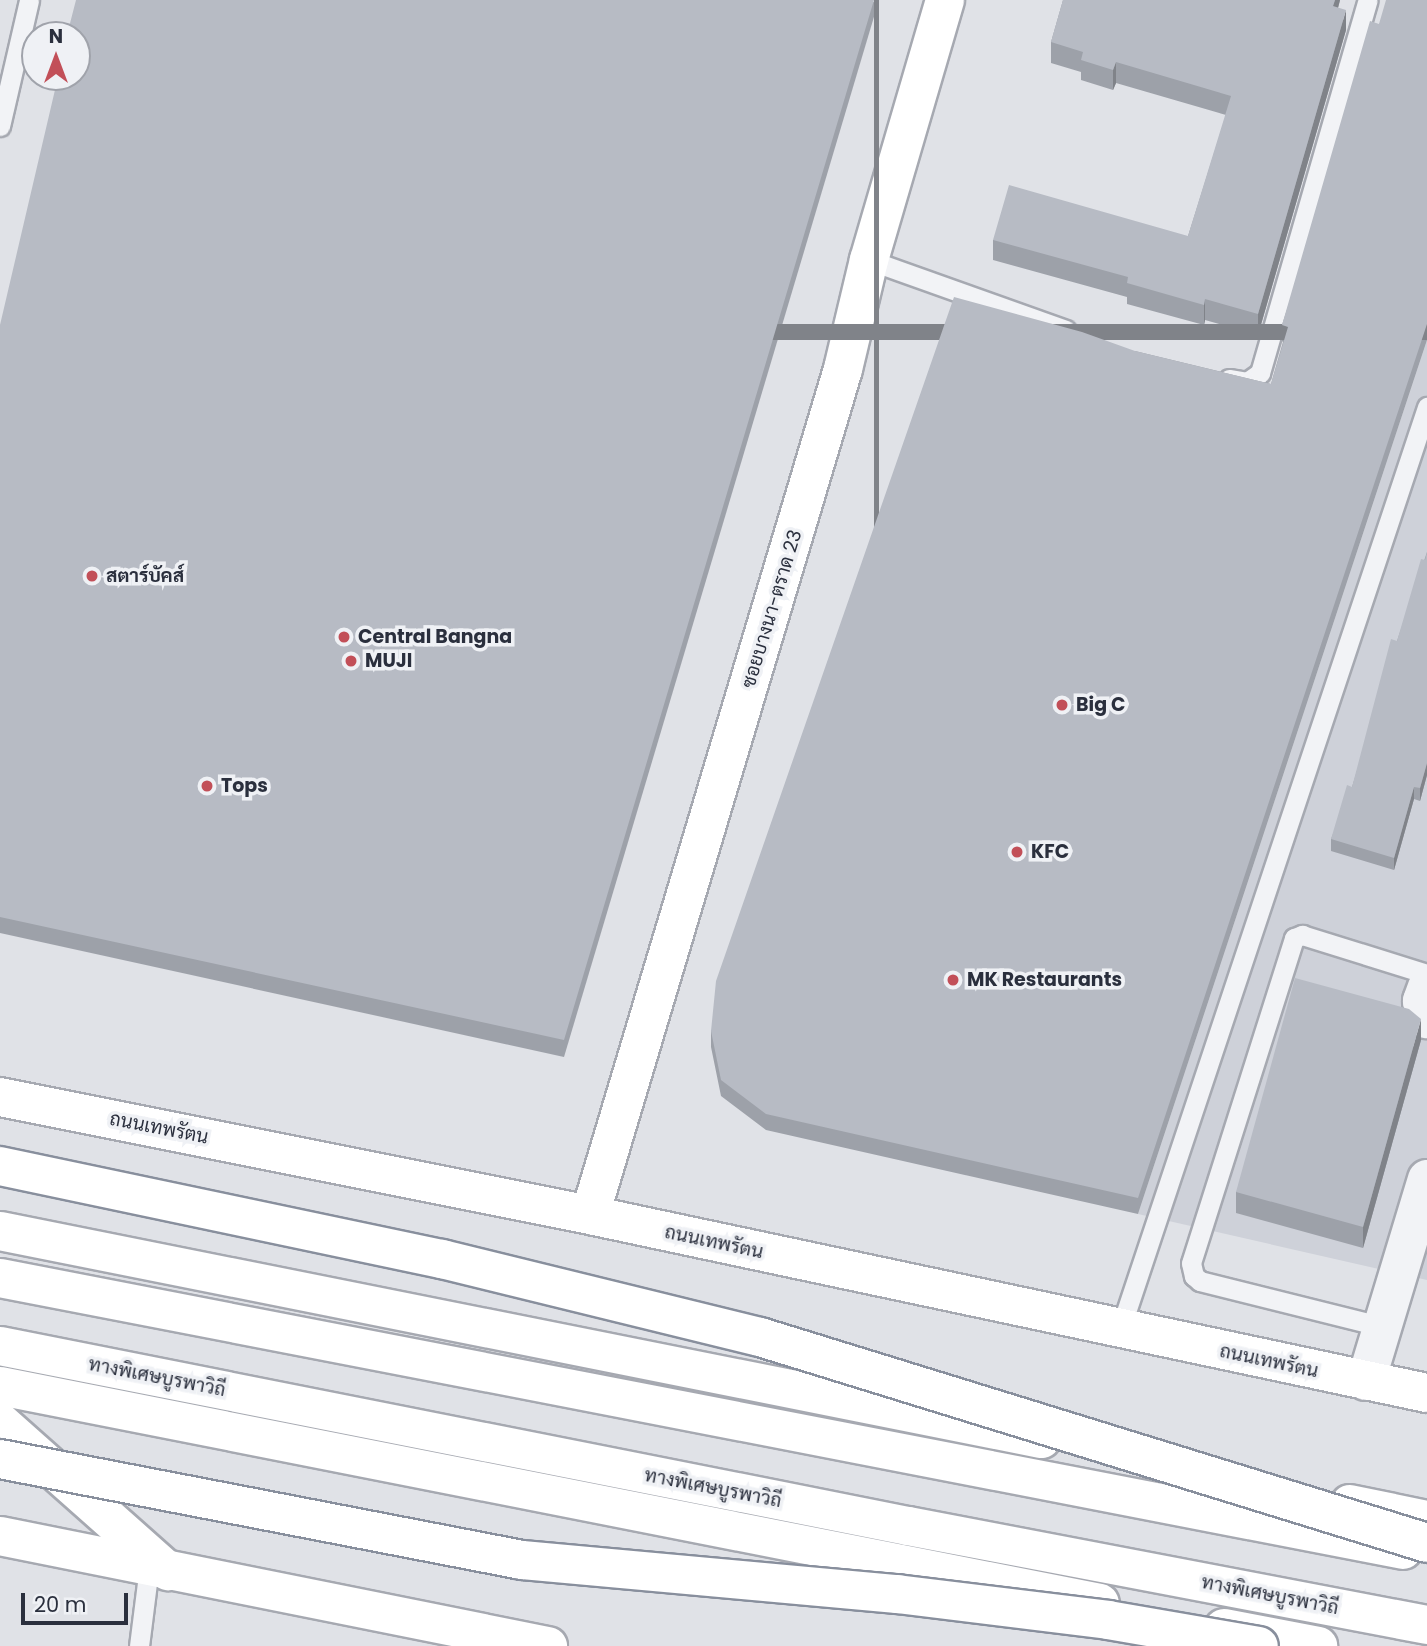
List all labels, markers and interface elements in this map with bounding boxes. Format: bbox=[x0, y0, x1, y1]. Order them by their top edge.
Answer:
north arrow bbox=[21, 21, 91, 91]
text: N bbox=[49, 23, 63, 50]
street label: ซอยบางนา-ตราด 23 bbox=[737, 527, 807, 691]
place label: สตาร์บัคส์ bbox=[106, 565, 184, 587]
marker: สตาร์บัคส์ bbox=[84, 568, 100, 584]
place label: Central Bangna bbox=[358, 626, 512, 648]
marker: Central Bangna bbox=[336, 629, 352, 645]
place label: MUJI bbox=[365, 650, 412, 672]
marker: MUJI bbox=[343, 653, 359, 669]
place label: Big C bbox=[1076, 694, 1126, 716]
marker: Big C bbox=[1054, 697, 1070, 713]
place label: Tops bbox=[221, 775, 268, 797]
marker: Tops bbox=[199, 778, 215, 794]
place label: KFC bbox=[1031, 841, 1069, 863]
marker: KFC bbox=[1009, 844, 1025, 860]
place label: MK Restaurants bbox=[967, 969, 1122, 991]
marker: MK Restaurants bbox=[945, 972, 961, 988]
street label: ถนนเทพรัตน bbox=[108, 1107, 210, 1149]
street label: ถนนเทพรัตน bbox=[663, 1220, 765, 1264]
street label: ถนนเทพรัตน bbox=[1218, 1339, 1320, 1383]
street label: ทางพิเศษบูรพาวิถี bbox=[86, 1353, 228, 1401]
street label: ทางพิเศษบูรพาวิถี bbox=[642, 1464, 784, 1512]
street label: ทางพิเศษบูรพาวิถี bbox=[1199, 1571, 1341, 1619]
scale bar bbox=[24, 1580, 131, 1624]
text: 20 m bbox=[34, 1590, 87, 1619]

